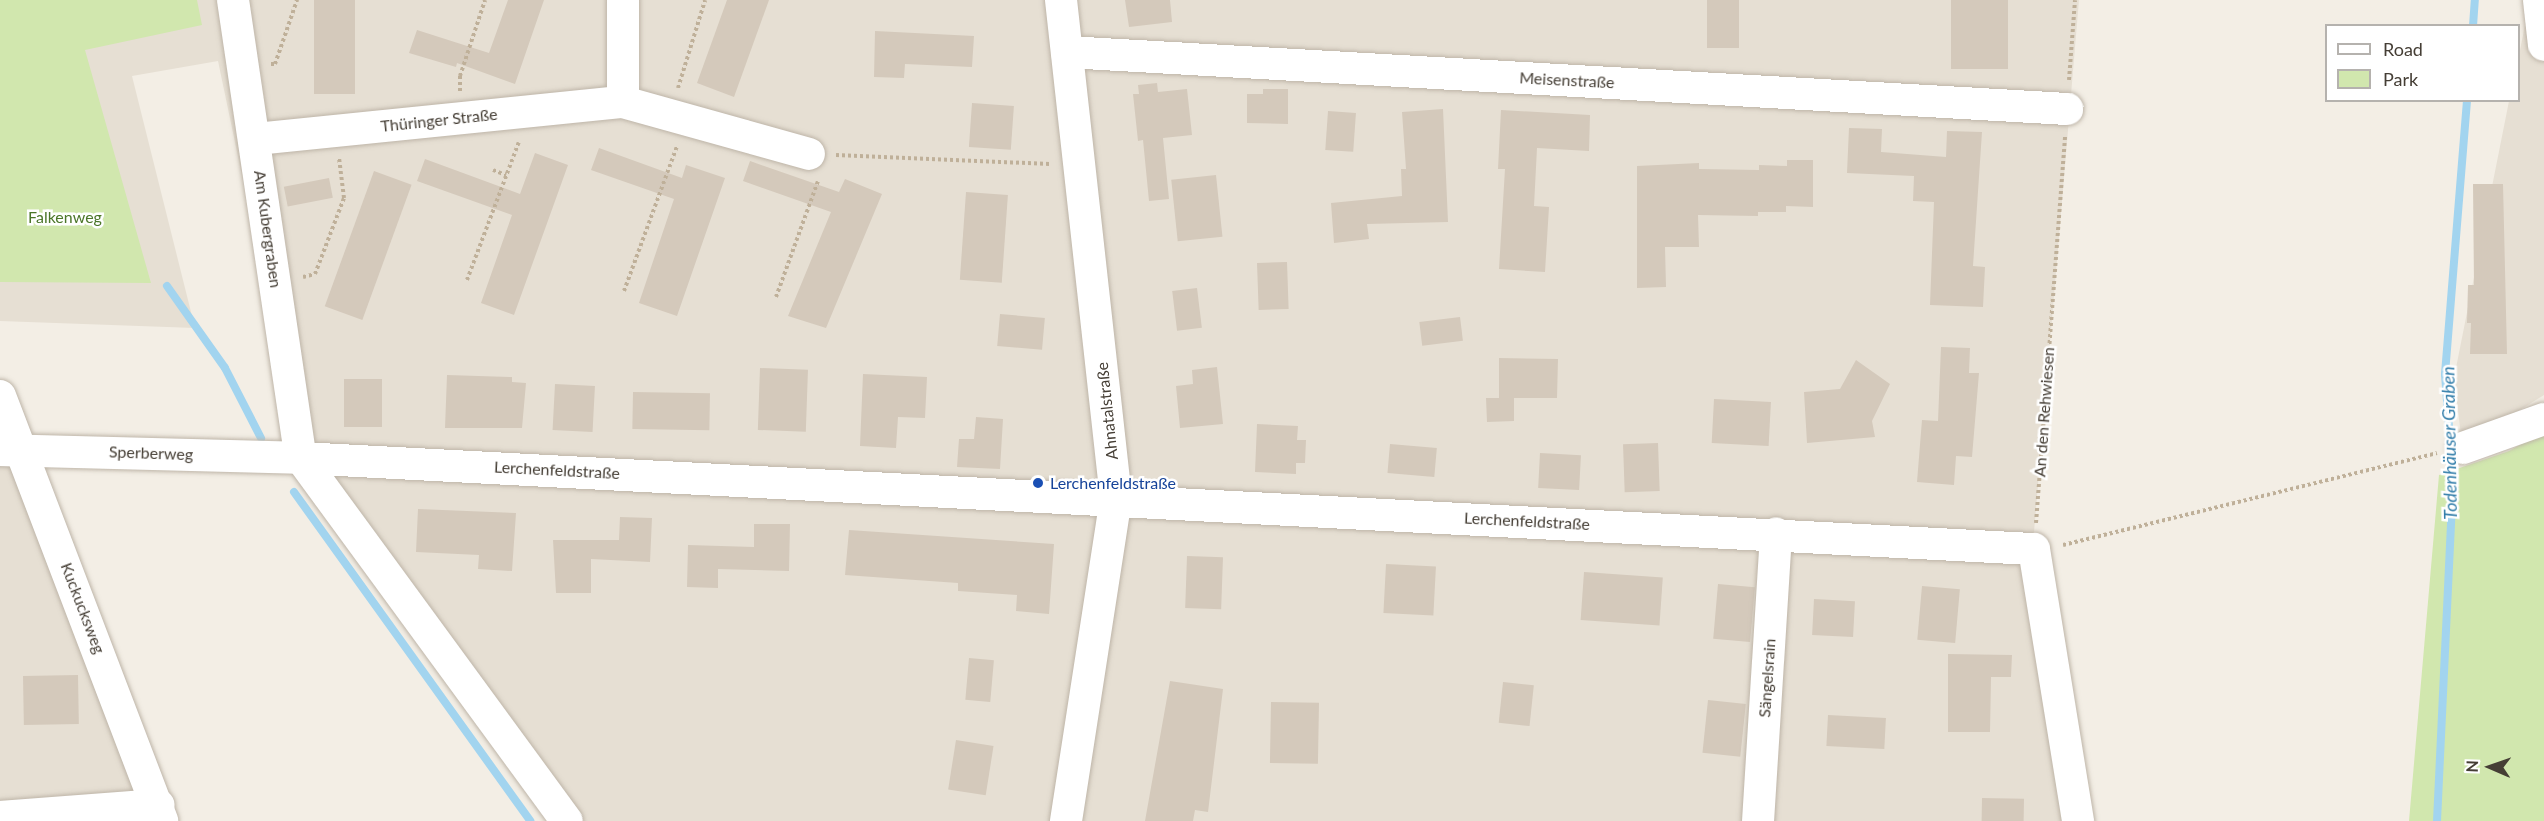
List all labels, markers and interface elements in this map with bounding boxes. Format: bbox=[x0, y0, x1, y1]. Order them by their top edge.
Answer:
legend bbox=[2325, 24, 2520, 102]
text: Road bbox=[2383, 38, 2423, 60]
street label: Meisenstraße bbox=[1519, 68, 1615, 92]
text: Park bbox=[2383, 68, 2418, 90]
street label: Thüringer Straße bbox=[379, 104, 499, 136]
street label: Am Kubergraben bbox=[250, 169, 286, 289]
park label: Falkenweg bbox=[28, 207, 102, 227]
street label: An den Rehwiesen bbox=[2030, 346, 2058, 478]
street label: Ahnatalstraße bbox=[1092, 361, 1122, 461]
water label: Todenhäuser Graben bbox=[2437, 366, 2461, 520]
street label: Sperberweg bbox=[109, 442, 193, 464]
street label: Lerchenfeldstraße bbox=[494, 457, 620, 483]
place label: Lerchenfeldstraße bbox=[1050, 473, 1176, 493]
marker: Lerchenfeldstraße bbox=[1031, 476, 1045, 490]
street label: Lerchenfeldstraße bbox=[1464, 508, 1590, 534]
street label: Kuckucksweg bbox=[57, 560, 109, 656]
street label: Sängelsrain bbox=[1755, 638, 1779, 718]
north arrow bbox=[2460, 737, 2520, 797]
text: N bbox=[2462, 760, 2481, 773]

